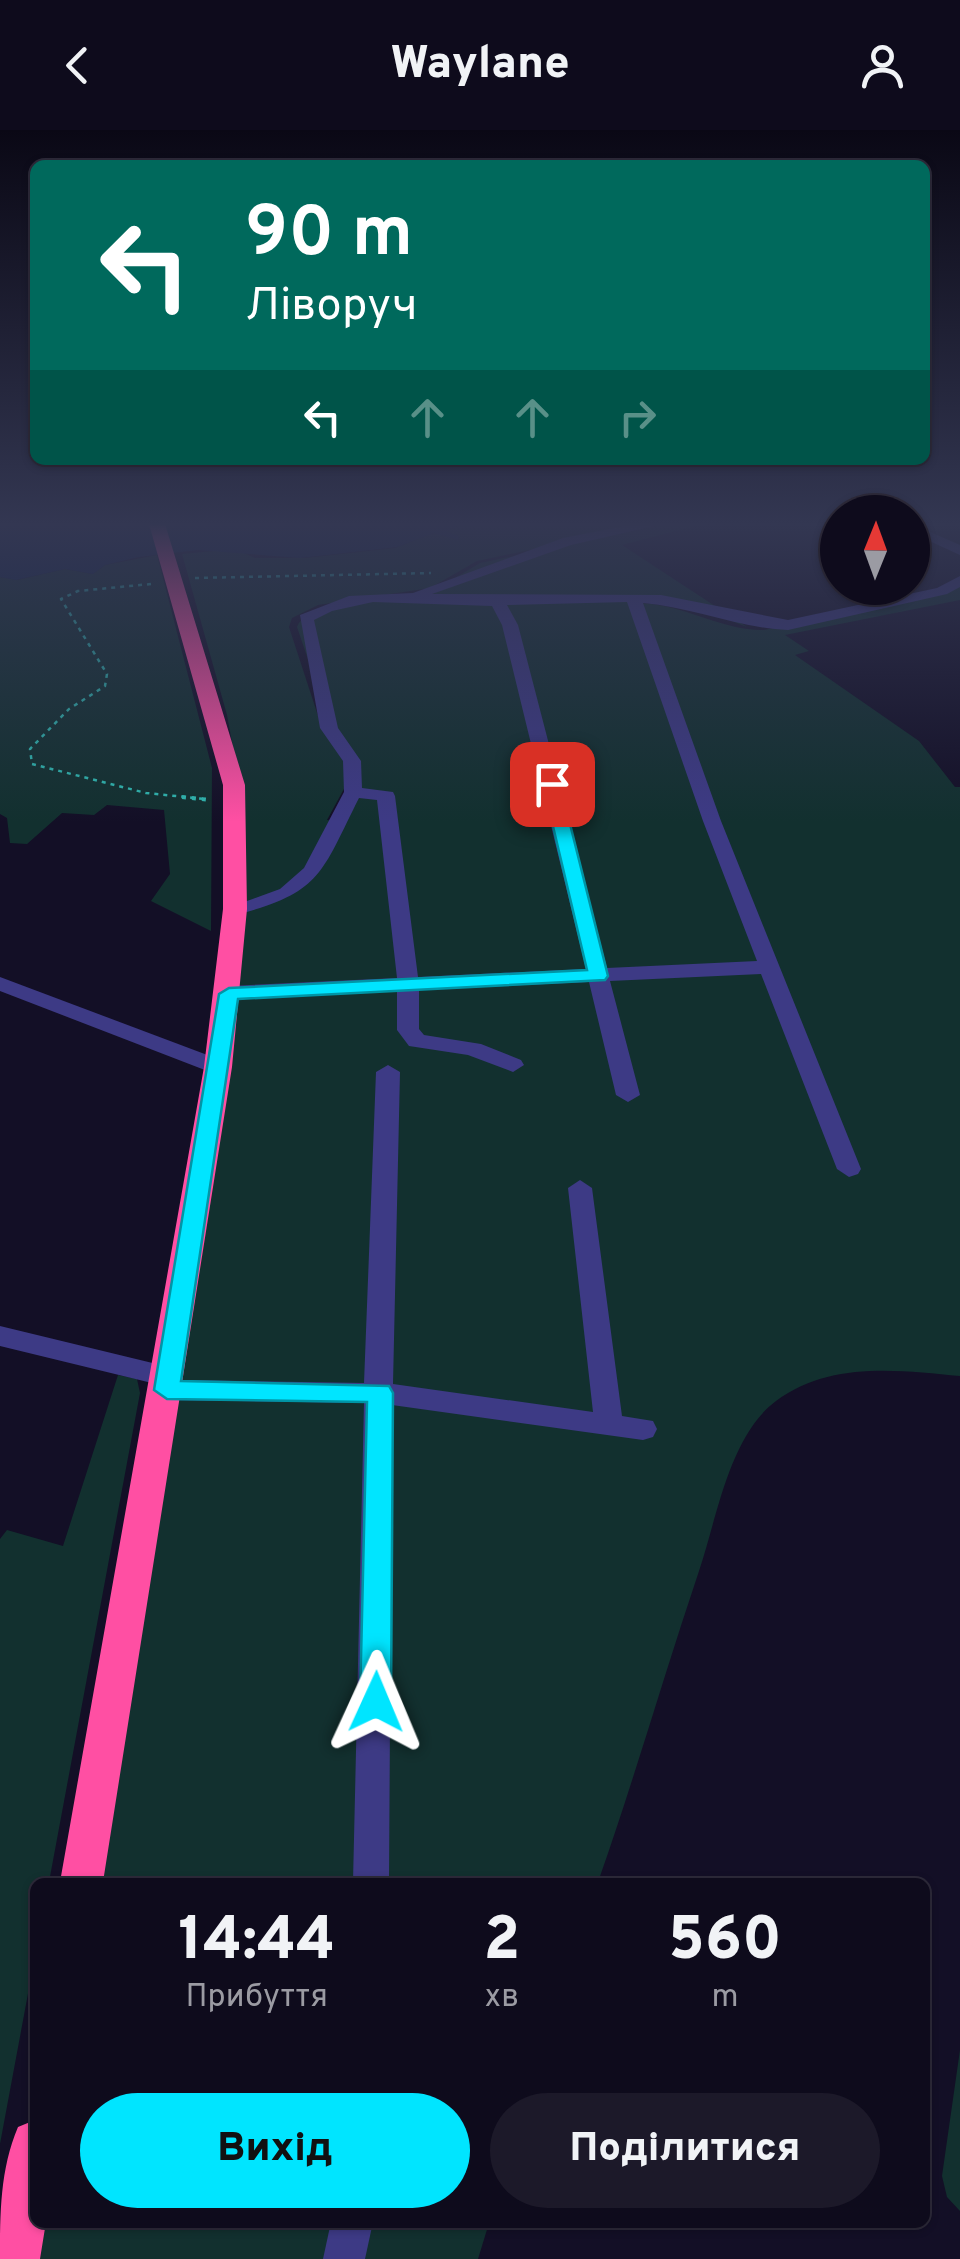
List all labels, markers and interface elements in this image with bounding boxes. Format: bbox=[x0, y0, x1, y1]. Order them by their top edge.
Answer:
text: Waylane bbox=[390, 37, 570, 94]
icon: back bbox=[50, 38, 105, 93]
icon: person bbox=[855, 38, 910, 93]
text: 90 m bbox=[245, 192, 413, 281]
icon: left bbox=[80, 200, 210, 330]
text: Ліворуч bbox=[245, 279, 418, 336]
icon: left bbox=[295, 390, 350, 445]
icon: ahead bbox=[400, 390, 455, 445]
icon: ahead bbox=[505, 390, 560, 445]
icon: right bbox=[610, 390, 665, 445]
north arrow bbox=[820, 495, 930, 605]
map controls bbox=[820, 495, 930, 605]
pin bbox=[510, 742, 595, 827]
icon: arrive bbox=[525, 757, 580, 812]
position arrow bbox=[324, 1650, 428, 1754]
text: 14:44 bbox=[178, 1905, 335, 1981]
text: 2 bbox=[483, 1905, 520, 1981]
text: 560 bbox=[668, 1905, 782, 1981]
text: Прибуття bbox=[186, 1978, 328, 2018]
text: хв bbox=[484, 1978, 519, 2018]
text: m bbox=[711, 1978, 739, 2018]
button: Вихід bbox=[80, 2093, 470, 2208]
button: Поділитися bbox=[490, 2093, 880, 2208]

